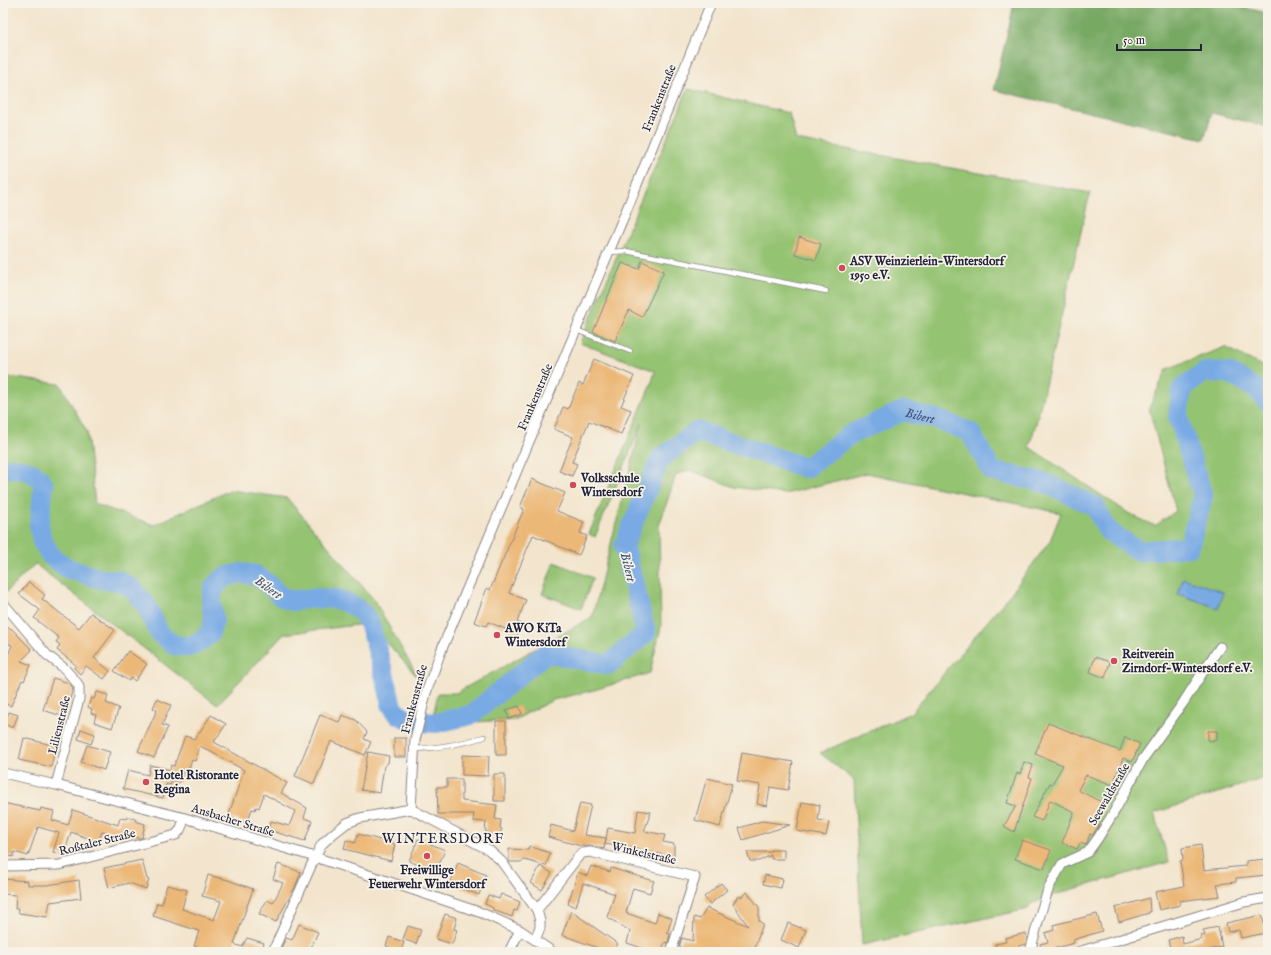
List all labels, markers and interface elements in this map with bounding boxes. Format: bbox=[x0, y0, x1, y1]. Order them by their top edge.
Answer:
scale bar bbox=[1117, 26, 1201, 52]
text: 50 m bbox=[1123, 33, 1145, 48]
street label: Frankenstraße bbox=[639, 62, 680, 134]
place label: ASV Weinzierlein-Wintersdorf 1950 e.V. bbox=[849, 254, 1007, 283]
marker: ASV Weinzierlein-Wintersdorf 1950 e.V. bbox=[837, 263, 847, 273]
street label: Frankenstraße bbox=[515, 361, 556, 433]
water label: Bibert bbox=[903, 405, 937, 429]
place label: Volksschule Wintersdorf bbox=[580, 471, 645, 500]
marker: Volksschule Wintersdorf bbox=[568, 480, 578, 490]
water label: Bibert bbox=[616, 551, 640, 585]
water label: Bibert bbox=[251, 573, 286, 604]
place label: AWO KiTa Wintersdorf bbox=[504, 621, 569, 650]
marker: AWO KiTa Wintersdorf bbox=[492, 630, 502, 640]
place label: Reitverein Zirndorf-Wintersdorf e.V. bbox=[1122, 647, 1253, 676]
marker: Reitverein Zirndorf-Wintersdorf e.V. bbox=[1109, 656, 1119, 666]
street label: Frankenstraße bbox=[398, 662, 431, 736]
street label: Lilienstraße bbox=[45, 694, 74, 756]
street label: Seewaldstraße bbox=[1086, 760, 1134, 828]
place label: Hotel Ristorante Regina bbox=[154, 768, 239, 798]
marker: Hotel Ristorante Regina bbox=[141, 777, 151, 787]
street label: Ansbacher Straße bbox=[189, 800, 277, 840]
street label: Roßtaler Straße bbox=[57, 826, 137, 859]
district label: WINTERSDORF bbox=[382, 830, 504, 848]
street label: Winkelstraße bbox=[610, 839, 678, 868]
marker: Freiwillige Feuerwehr Wintersdorf bbox=[422, 851, 432, 861]
place label: Freiwillige Feuerwehr Wintersdorf bbox=[369, 863, 488, 892]

